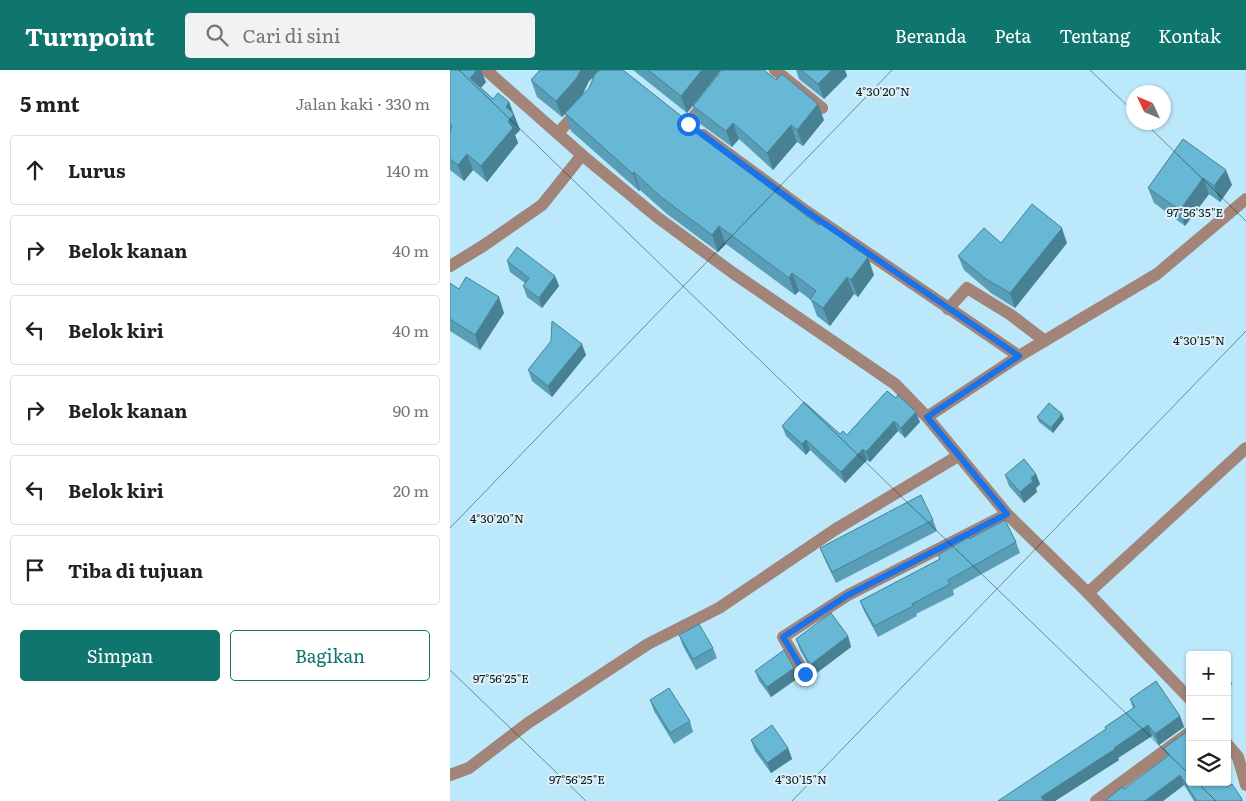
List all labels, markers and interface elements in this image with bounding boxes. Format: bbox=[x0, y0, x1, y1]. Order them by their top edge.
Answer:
search box bbox=[185, 13, 535, 58]
text: Turnpoint bbox=[25, 18, 155, 53]
icon: search bbox=[203, 21, 231, 49]
text: Cari di sini bbox=[243, 21, 340, 49]
text: Beranda bbox=[895, 22, 966, 49]
text: Peta bbox=[994, 22, 1031, 49]
text: Tentang bbox=[1059, 22, 1130, 49]
text: Kontak bbox=[1158, 22, 1221, 49]
text: 4°30'20"N bbox=[856, 82, 910, 100]
north arrow bbox=[1126, 85, 1171, 130]
text: 5 mnt bbox=[20, 87, 80, 118]
text: Jalan kaki · 330 m bbox=[295, 91, 430, 115]
route start bbox=[677, 113, 700, 136]
icon: ahead bbox=[21, 156, 49, 184]
text: Lurus bbox=[68, 156, 125, 184]
text: 140 m bbox=[386, 158, 429, 182]
text: 97°56'35"E bbox=[1167, 203, 1224, 221]
icon: right bbox=[21, 236, 49, 264]
text: Belok kanan bbox=[68, 236, 187, 264]
text: 40 m bbox=[392, 238, 429, 262]
icon: left bbox=[21, 316, 49, 344]
text: Belok kiri bbox=[68, 316, 164, 344]
text: 40 m bbox=[392, 318, 429, 342]
text: 4°30'15"N bbox=[1173, 331, 1225, 349]
icon: right bbox=[21, 396, 49, 424]
text: Belok kanan bbox=[68, 396, 187, 424]
text: 90 m bbox=[393, 398, 429, 422]
icon: left bbox=[21, 476, 49, 504]
text: Belok kiri bbox=[68, 476, 164, 504]
text: 20 m bbox=[393, 478, 429, 502]
text: 4°30'20"N bbox=[470, 509, 524, 527]
icon: arrive bbox=[21, 556, 49, 584]
text: Tiba di tujuan bbox=[68, 556, 203, 584]
button: Simpan bbox=[20, 630, 220, 681]
button: Bagikan bbox=[230, 630, 430, 681]
map controls bbox=[1186, 651, 1231, 786]
button: + bbox=[1186, 651, 1231, 696]
route end bbox=[794, 663, 817, 686]
text: 97°56'25"E bbox=[473, 669, 529, 687]
button: − bbox=[1186, 696, 1231, 741]
button: layers bbox=[1186, 741, 1231, 786]
text: 97°56'25"E bbox=[549, 770, 605, 788]
text: 4°30'15"N bbox=[775, 770, 827, 788]

